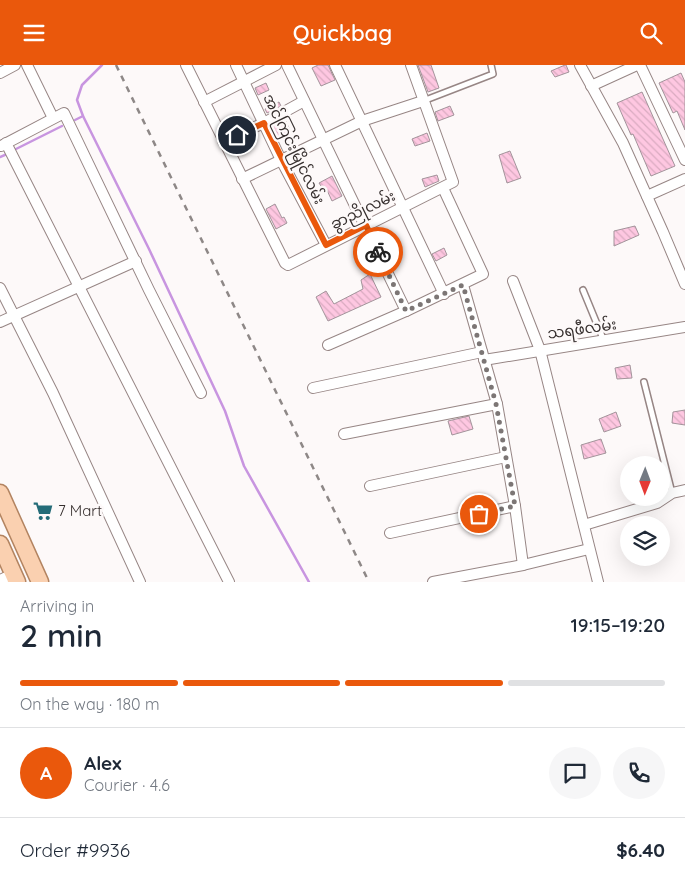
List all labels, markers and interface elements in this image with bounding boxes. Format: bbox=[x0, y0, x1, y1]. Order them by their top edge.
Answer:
icon: menu bbox=[20, 19, 48, 47]
text: Quickbag bbox=[293, 19, 392, 47]
icon: search bbox=[637, 19, 665, 47]
street label: အင်ကြင်းမြိုင်လမ်း bbox=[257, 90, 329, 208]
pin bbox=[216, 114, 258, 156]
icon: home bbox=[223, 121, 251, 149]
street label: ခွာညိုလမ်း bbox=[327, 186, 400, 236]
courier bbox=[353, 227, 403, 277]
icon: bike bbox=[364, 238, 392, 266]
street label: သရဖီလမ်း bbox=[546, 314, 618, 346]
north arrow bbox=[620, 456, 670, 506]
map controls bbox=[620, 456, 670, 566]
pin bbox=[458, 493, 500, 535]
supermarket icon: 7 Mart bbox=[32, 500, 54, 522]
icon: bag bbox=[465, 500, 493, 528]
place label: 7 Mart bbox=[58, 501, 102, 520]
button: layers bbox=[620, 516, 670, 566]
text: Arriving in bbox=[20, 596, 94, 616]
text: 19:15–19:20 bbox=[570, 613, 665, 637]
text: 2 min bbox=[20, 615, 103, 655]
text: On the way · 180 m bbox=[20, 694, 160, 714]
button: chat bbox=[549, 747, 601, 799]
button: phone bbox=[613, 747, 665, 799]
text: Alex bbox=[84, 751, 122, 775]
text: A bbox=[40, 761, 52, 785]
text: Courier · 4.6 bbox=[84, 775, 170, 795]
text: Order #9936 bbox=[20, 838, 130, 862]
text: $6.40 bbox=[616, 838, 665, 862]

